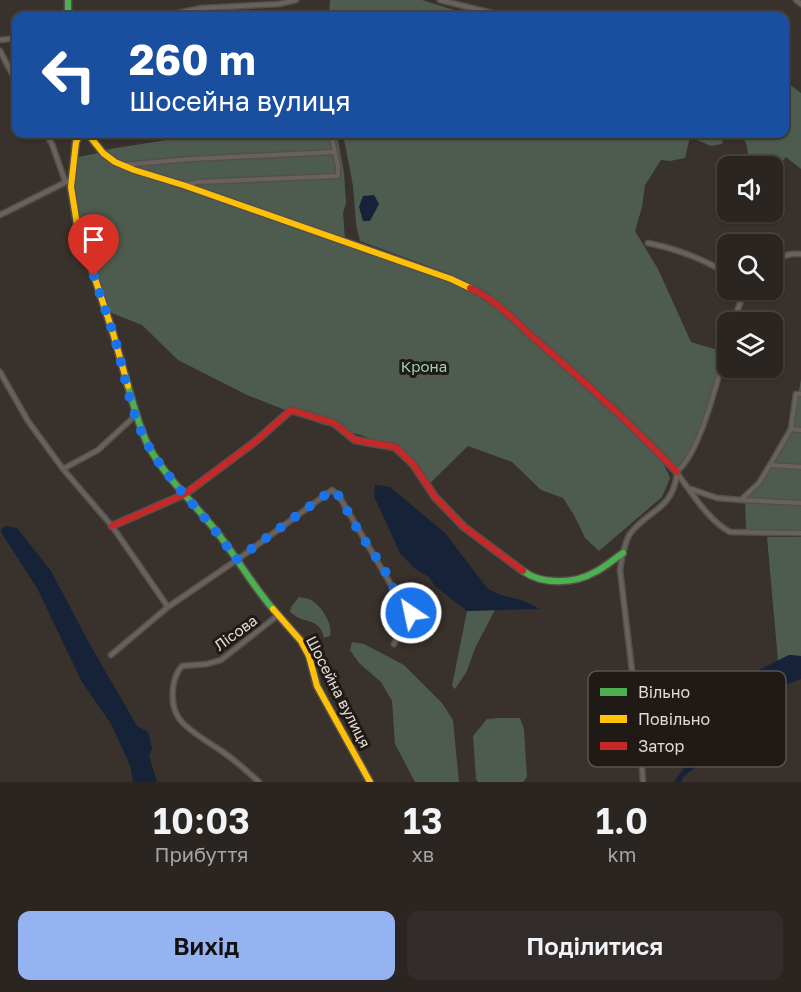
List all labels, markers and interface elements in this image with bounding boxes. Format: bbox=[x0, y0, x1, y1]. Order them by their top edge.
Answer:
text: 260 m bbox=[129, 34, 256, 84]
icon: left bbox=[30, 36, 108, 114]
text: Шосейна вулиця bbox=[129, 85, 351, 117]
map controls bbox=[717, 156, 783, 378]
button: sound bbox=[717, 156, 783, 222]
pin bbox=[68, 214, 119, 276]
icon: arrive bbox=[77, 223, 110, 256]
button: search bbox=[717, 234, 783, 300]
button: layers bbox=[717, 312, 783, 378]
park label: Крона bbox=[401, 357, 447, 375]
position arrow bbox=[379, 581, 443, 645]
street label: Лісова bbox=[210, 611, 260, 654]
street label: Шосейна вулиця bbox=[303, 633, 375, 750]
legend bbox=[588, 671, 786, 767]
text: Вільно bbox=[638, 682, 690, 702]
text: Повільно bbox=[638, 709, 710, 729]
text: Затор bbox=[638, 736, 684, 756]
text: 10:03 bbox=[153, 799, 250, 842]
text: 13 bbox=[403, 799, 443, 842]
text: 1.0 bbox=[596, 799, 648, 842]
text: Прибуття bbox=[154, 842, 248, 866]
text: хв bbox=[412, 842, 434, 866]
text: km bbox=[607, 842, 636, 866]
button: Вихід bbox=[18, 911, 395, 980]
button: Поділитися bbox=[407, 911, 783, 980]

